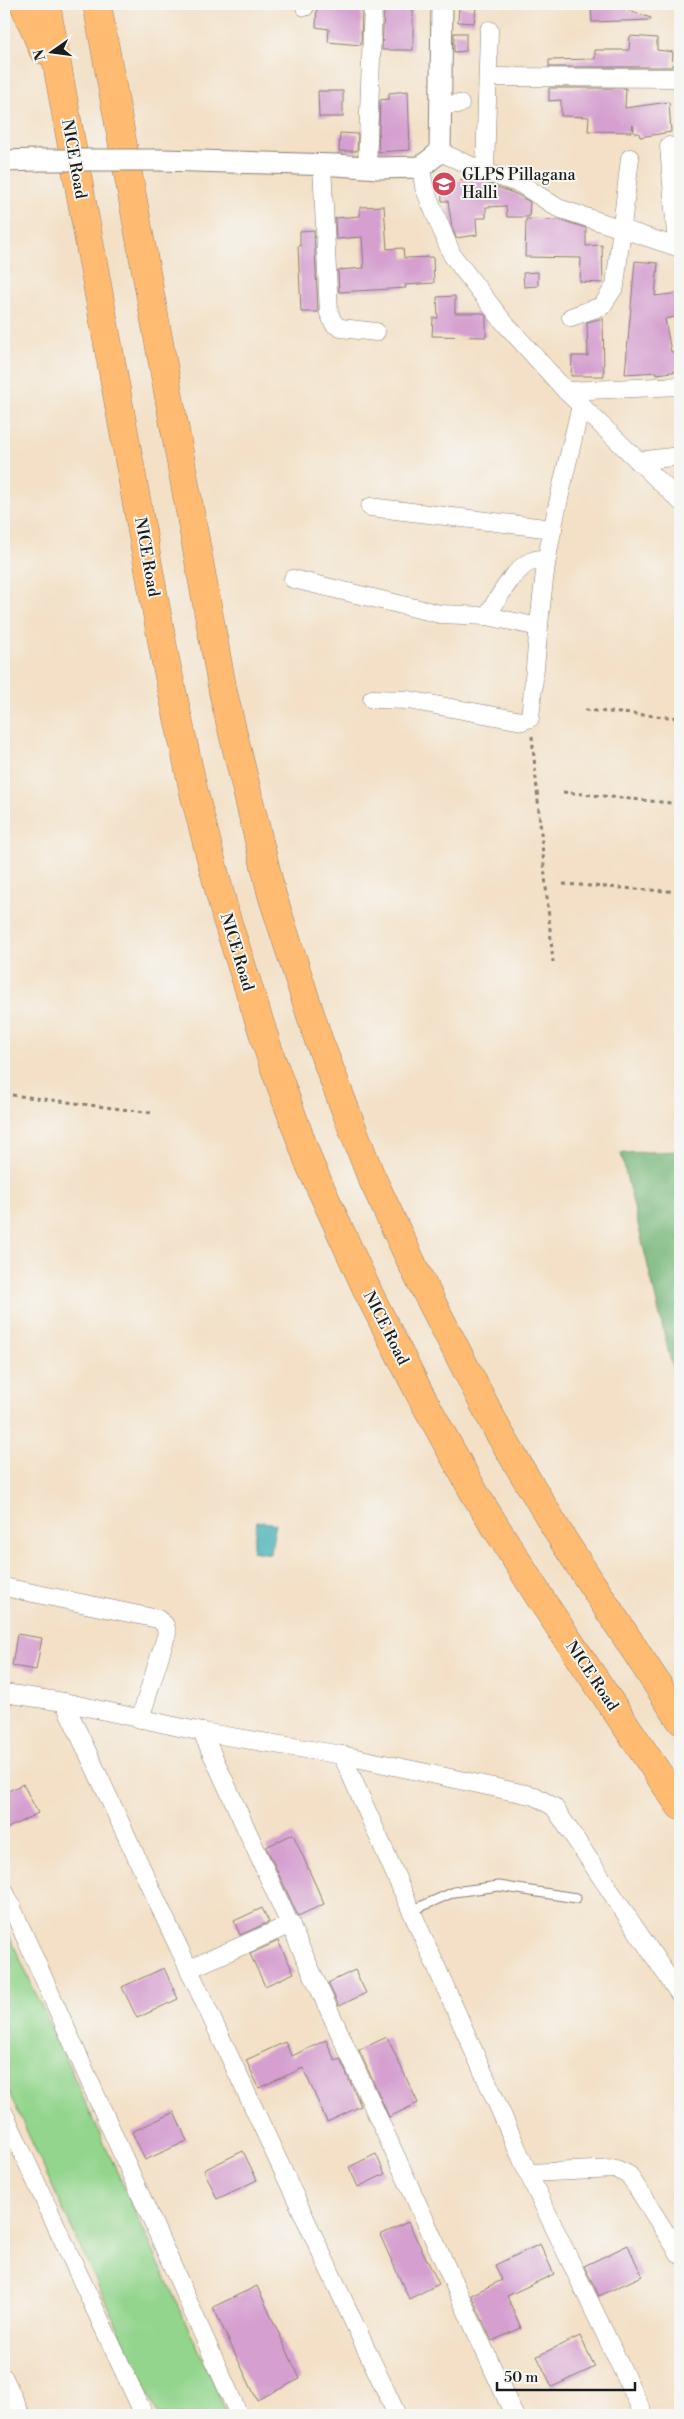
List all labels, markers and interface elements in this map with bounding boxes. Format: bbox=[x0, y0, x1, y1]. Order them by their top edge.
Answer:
north arrow bbox=[28, 28, 78, 78]
text: N bbox=[30, 47, 50, 62]
street label: NICE Road bbox=[57, 118, 91, 200]
place label: GLPS Pillagana Halli bbox=[462, 165, 577, 203]
school or university icon: GLPS Pillagana Halli bbox=[431, 171, 457, 197]
street label: NICE Road bbox=[130, 516, 164, 598]
street label: NICE Road bbox=[216, 911, 258, 993]
street label: NICE Road bbox=[359, 1288, 413, 1368]
street label: NICE Road bbox=[561, 1637, 623, 1715]
scale bar bbox=[497, 2359, 634, 2391]
text: 50 m bbox=[504, 2368, 538, 2387]

